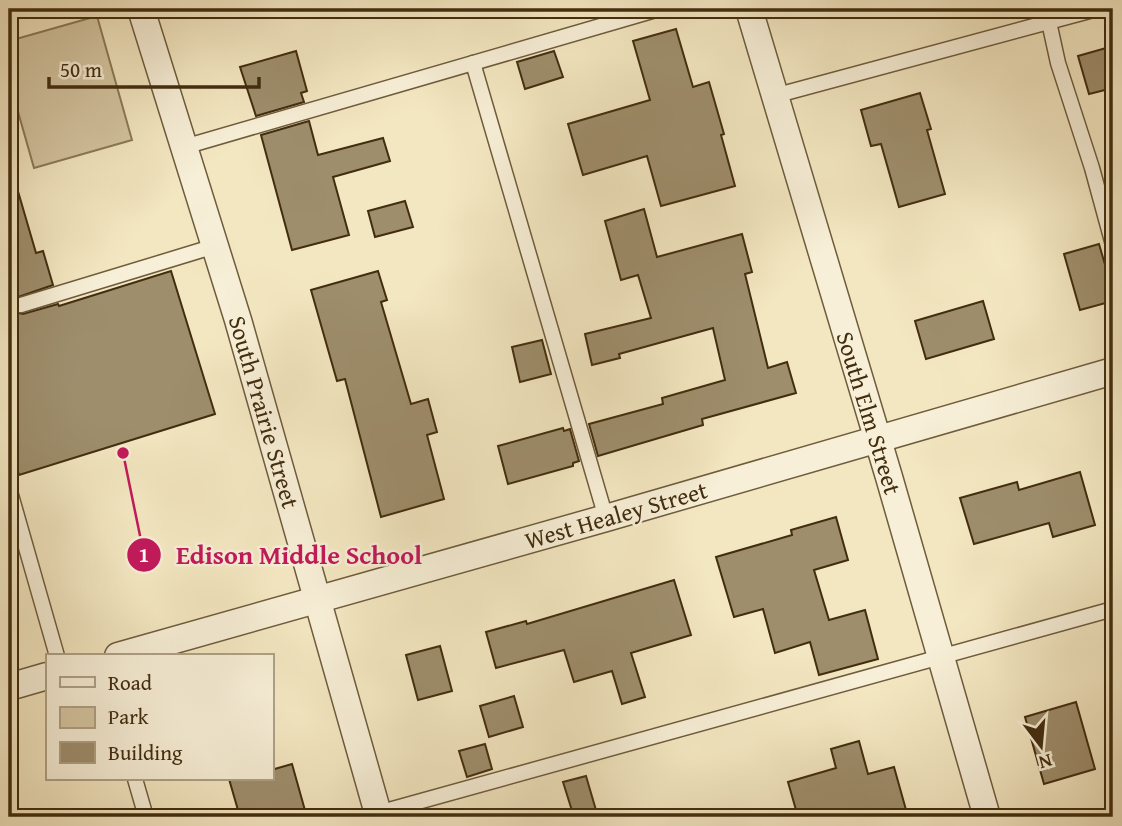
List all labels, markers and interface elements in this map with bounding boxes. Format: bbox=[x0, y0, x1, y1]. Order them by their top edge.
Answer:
scale bar bbox=[49, 46, 259, 90]
text: 50 m bbox=[60, 54, 102, 85]
street label: South Prairie Street bbox=[220, 312, 308, 513]
street label: South Elm Street bbox=[828, 327, 911, 499]
street label: West Healey Street bbox=[521, 472, 712, 558]
callout: Edison Middle School bbox=[127, 532, 436, 579]
text: Edison Middle School bbox=[176, 535, 422, 574]
text: 1 bbox=[139, 539, 149, 570]
legend bbox=[46, 654, 273, 780]
text: Road bbox=[108, 667, 153, 698]
text: Park bbox=[108, 701, 149, 732]
north arrow bbox=[1006, 710, 1076, 780]
text: Building bbox=[108, 737, 183, 768]
text: N bbox=[1035, 747, 1056, 778]

